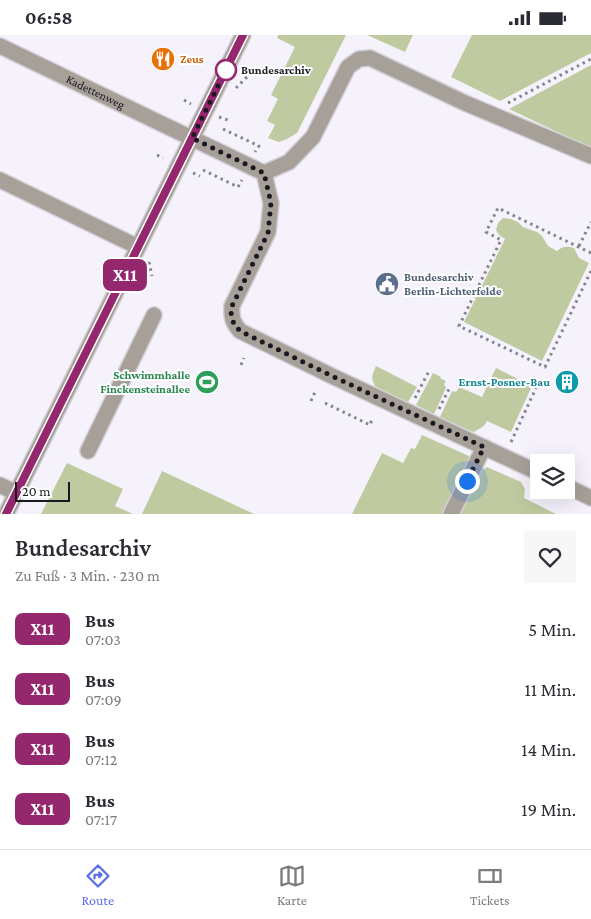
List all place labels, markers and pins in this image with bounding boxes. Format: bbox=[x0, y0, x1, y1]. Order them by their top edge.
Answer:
restaurant icon: Zeus bbox=[150, 46, 176, 72]
place label: Zeus bbox=[180, 52, 204, 66]
marker: Bundesarchiv bbox=[215, 59, 237, 81]
place label: Bundesarchiv bbox=[241, 63, 311, 77]
place label: Bundesarchiv Berlin-Lichterfelde bbox=[404, 270, 502, 298]
public building icon: Bundesarchiv Berlin-Lichterfelde bbox=[374, 271, 400, 297]
place label: Schwimmhalle Finckensteinallee bbox=[100, 368, 190, 396]
sports icon: Schwimmhalle Finckensteinallee bbox=[194, 369, 220, 395]
building icon: Ernst-Posner-Bau bbox=[554, 369, 580, 395]
place label: Ernst-Posner-Bau bbox=[459, 375, 550, 389]

